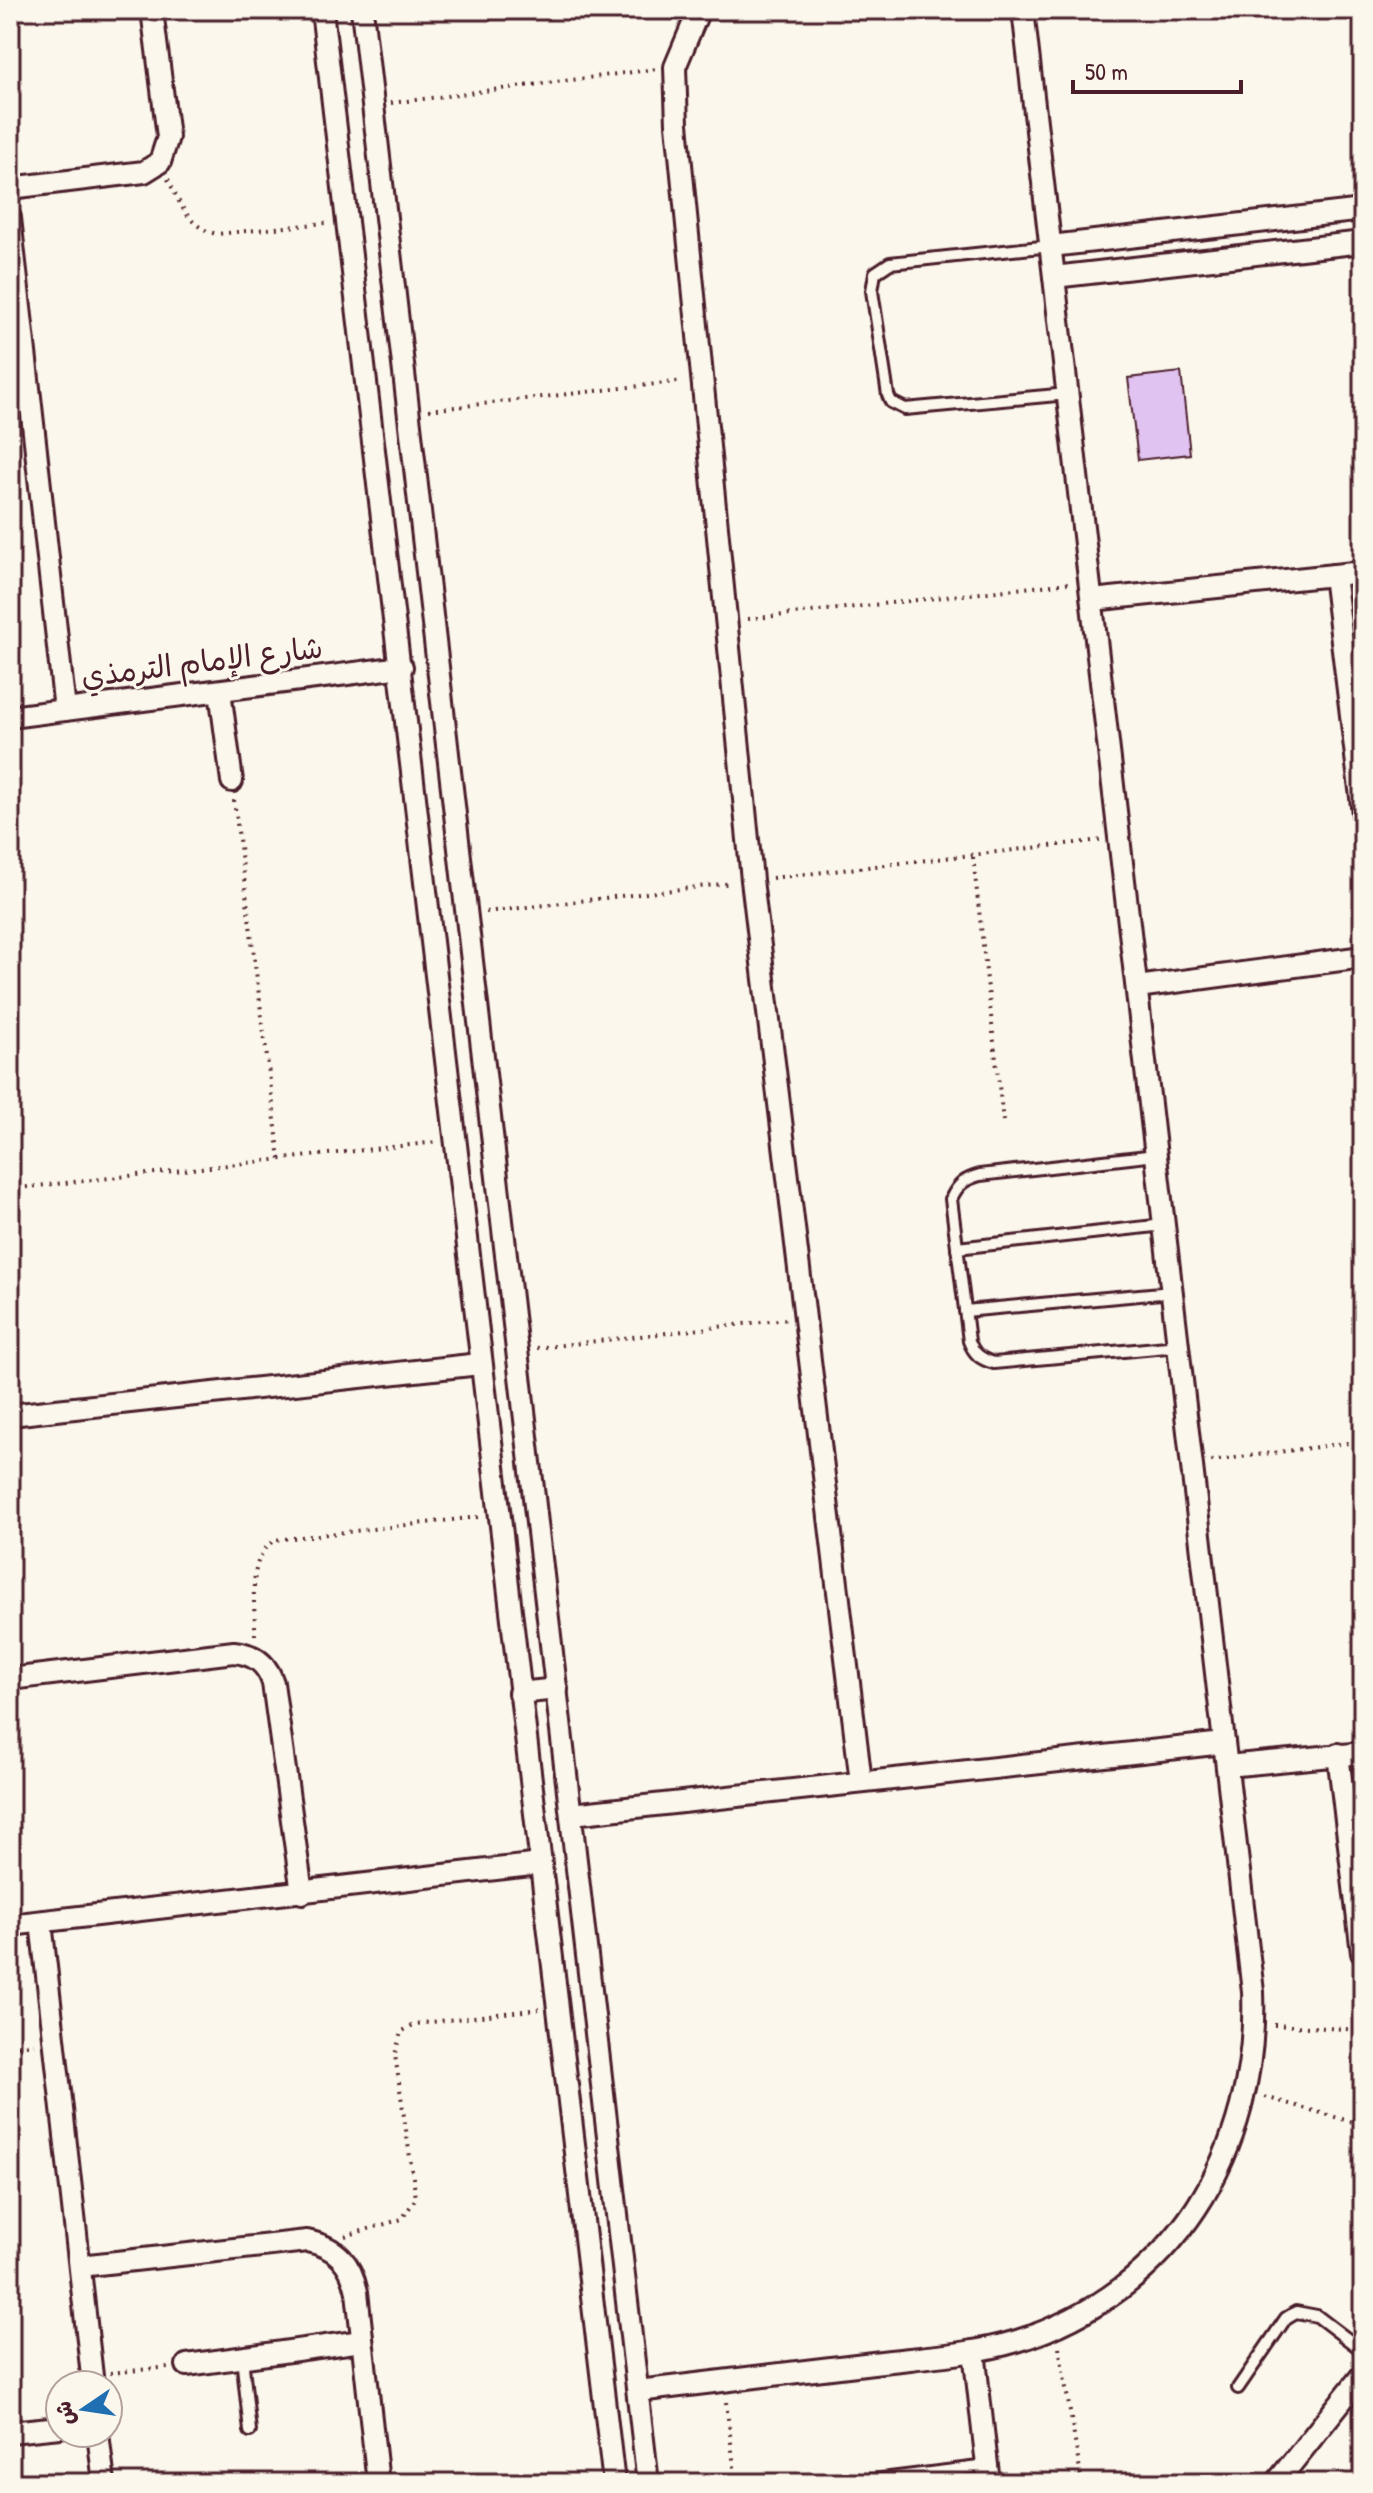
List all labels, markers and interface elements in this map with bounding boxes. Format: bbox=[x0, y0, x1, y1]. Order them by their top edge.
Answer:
scale bar bbox=[1073, 44, 1241, 94]
text: 50 m bbox=[1085, 55, 1128, 87]
street label: شارع الإمام الترمذي bbox=[79, 626, 325, 699]
north arrow bbox=[44, 2369, 124, 2449]
text: ش bbox=[47, 2398, 82, 2429]

